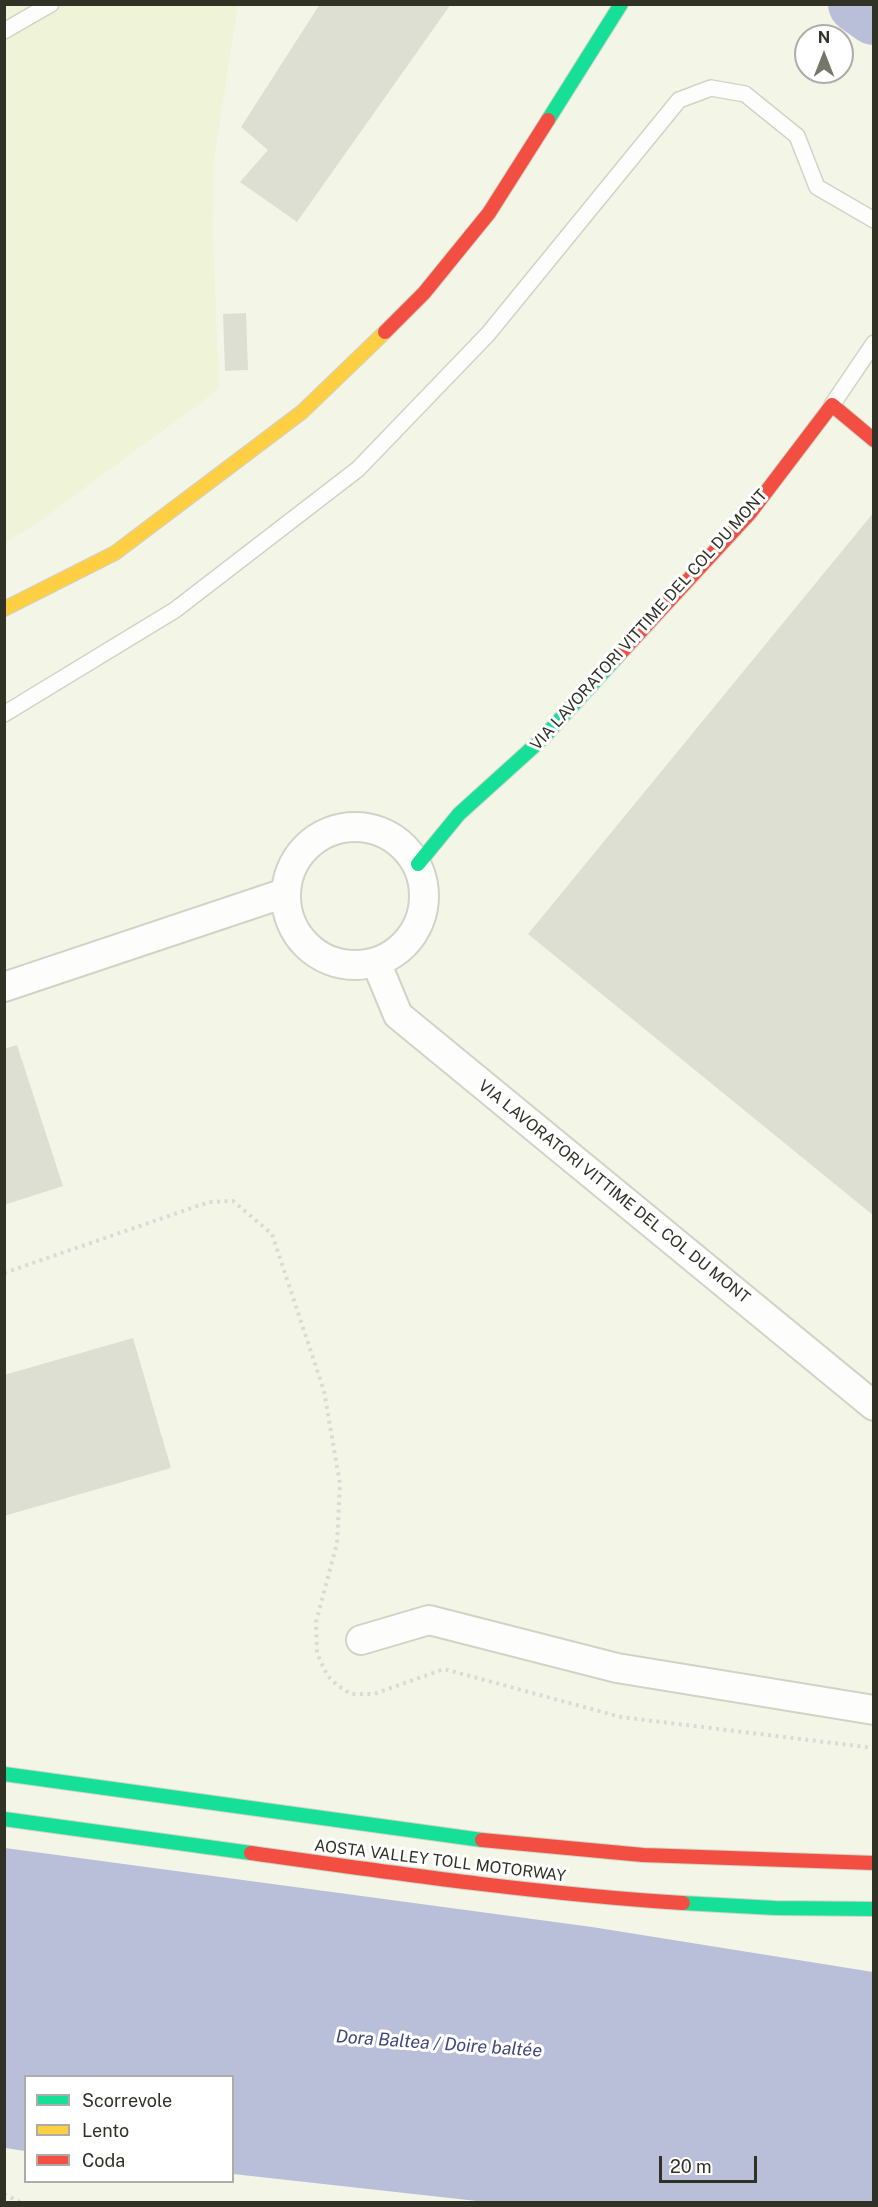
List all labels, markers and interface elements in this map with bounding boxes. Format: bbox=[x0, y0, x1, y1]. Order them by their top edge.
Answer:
north arrow bbox=[794, 24, 854, 84]
text: N bbox=[818, 28, 830, 47]
street label: VIA LAVORATORI VITTIME DEL COL DU MONT bbox=[527, 486, 771, 754]
street label: VIA LAVORATORI VITTIME DEL COL DU MONT bbox=[474, 1076, 754, 1308]
street label: AOSTA VALLEY TOLL MOTORWAY bbox=[313, 1836, 567, 1886]
water label: Dora Baltea / Doire baltée bbox=[335, 2026, 543, 2062]
legend bbox=[24, 2075, 234, 2183]
text: Scorrevole bbox=[82, 2090, 172, 2111]
text: Lento bbox=[82, 2120, 129, 2141]
scale bar bbox=[662, 2144, 760, 2182]
text: Coda bbox=[82, 2150, 125, 2171]
text: 20 m bbox=[670, 2156, 712, 2177]

